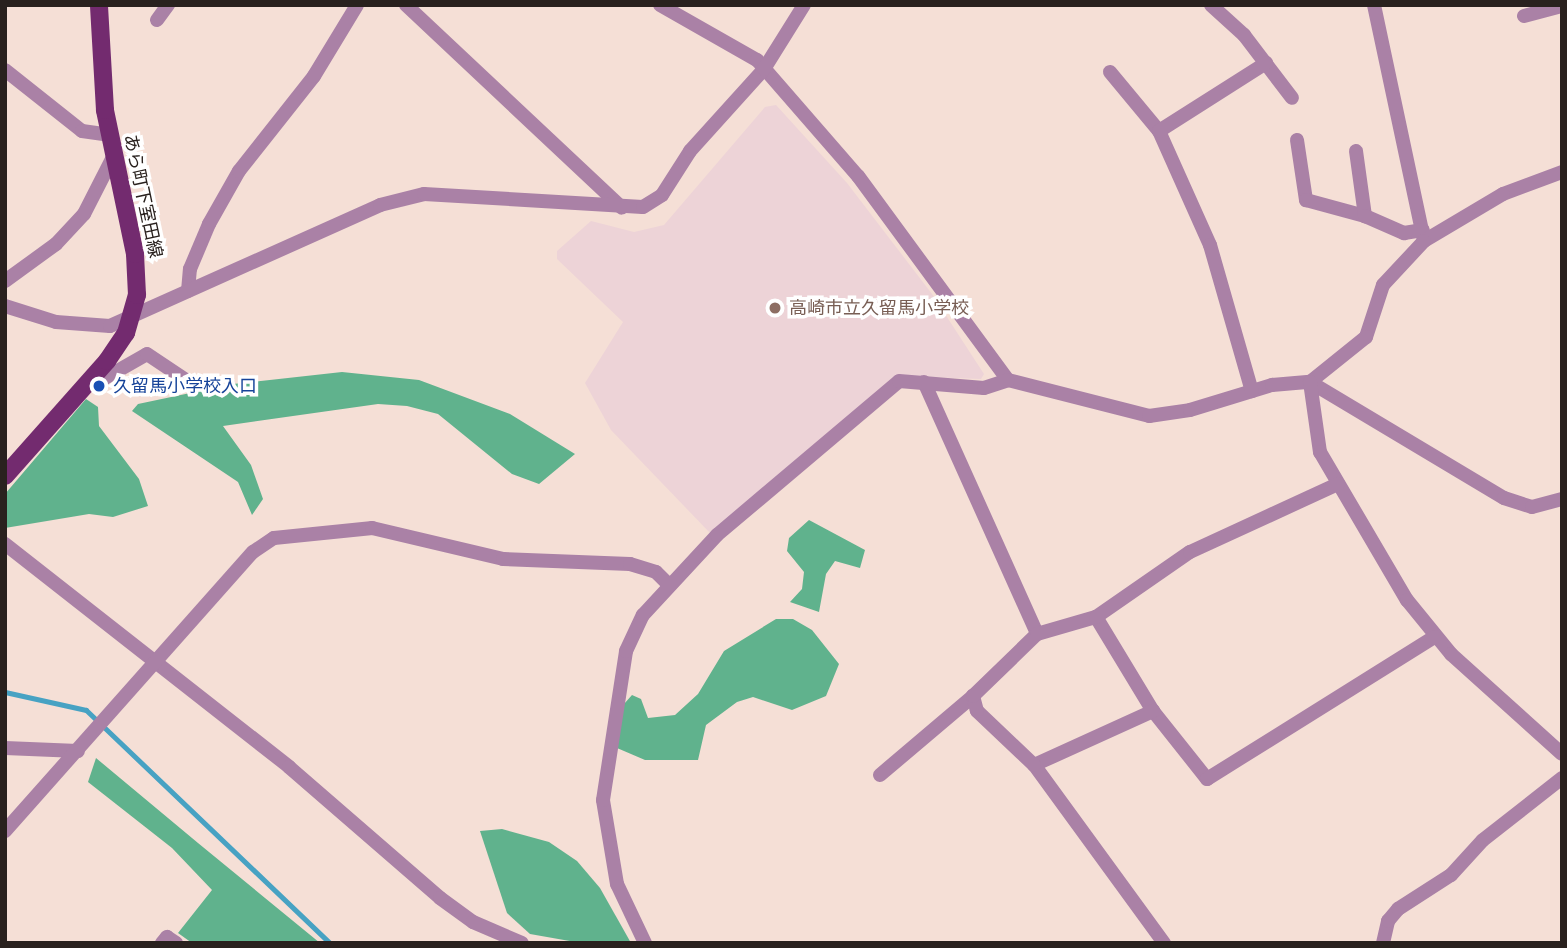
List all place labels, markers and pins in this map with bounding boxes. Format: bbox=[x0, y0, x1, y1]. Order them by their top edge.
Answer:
place label: 高崎市立久留馬小学校 bbox=[789, 297, 969, 319]
marker: 高崎市立久留馬小学校 bbox=[767, 300, 783, 316]
place label: 久留馬小学校入口 bbox=[113, 375, 257, 397]
marker: 久留馬小学校入口 bbox=[91, 378, 107, 394]

